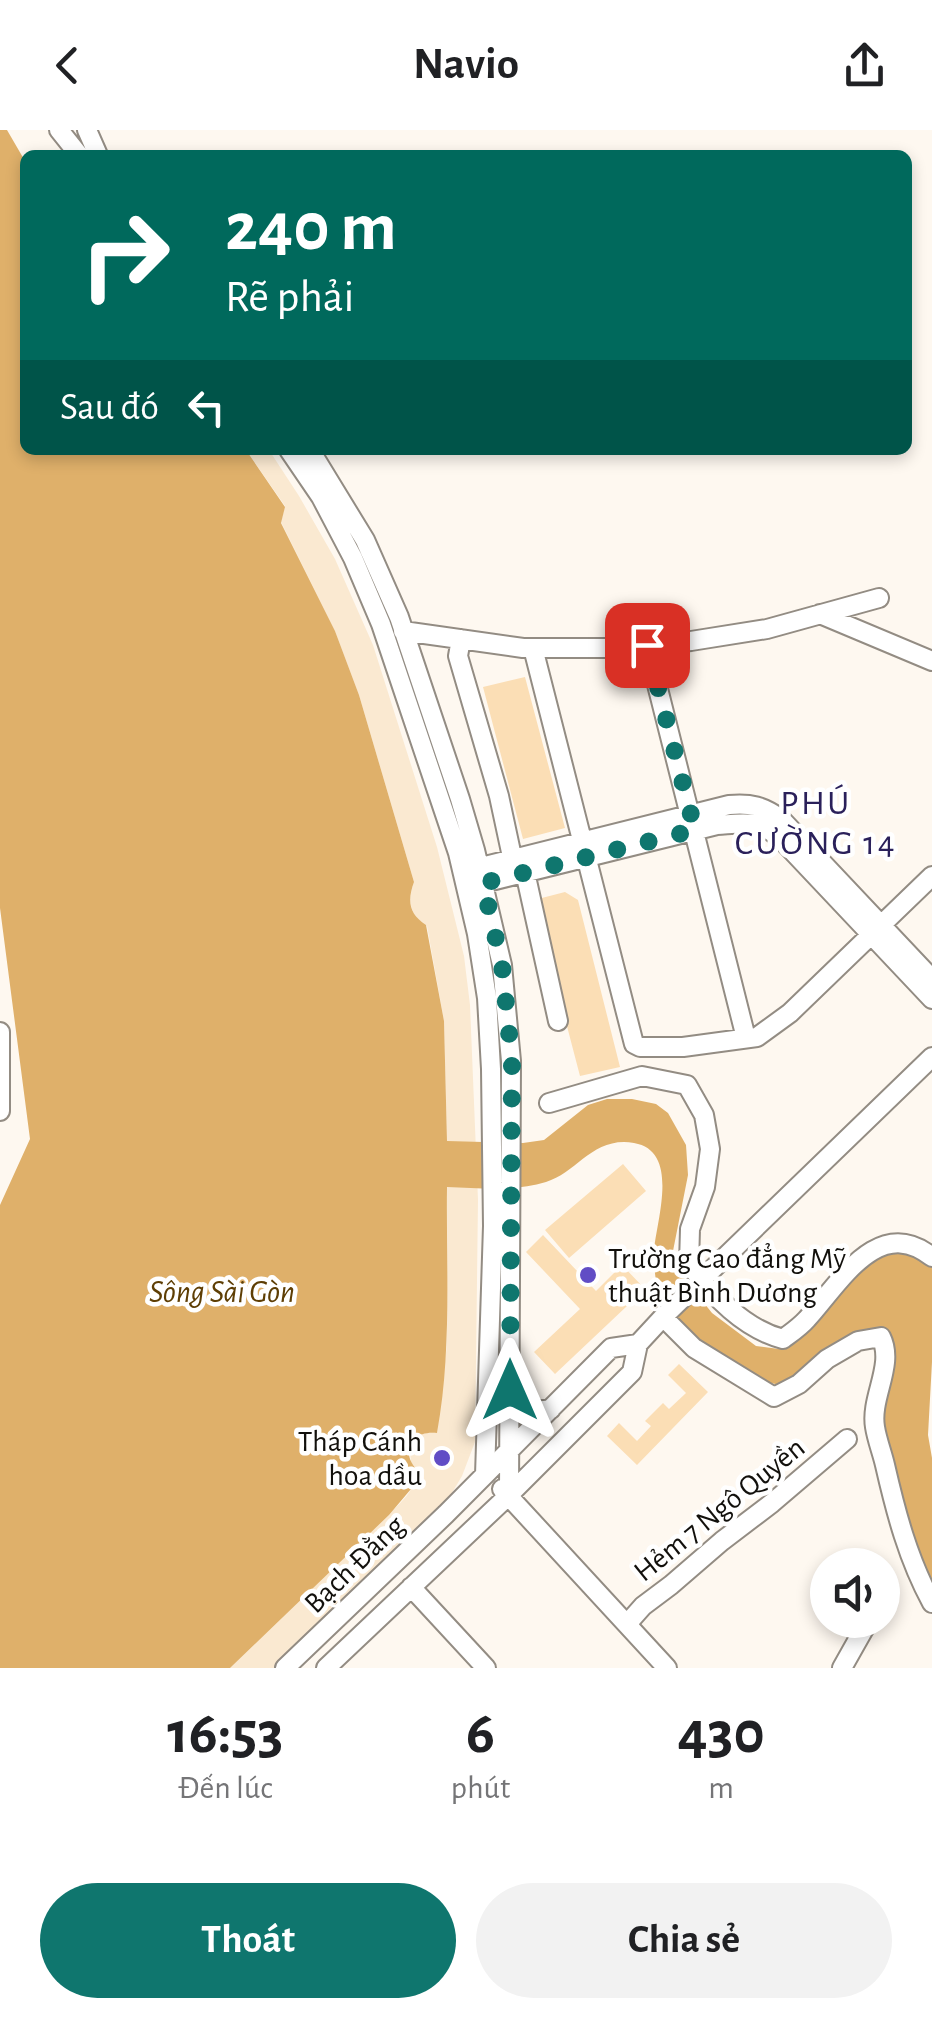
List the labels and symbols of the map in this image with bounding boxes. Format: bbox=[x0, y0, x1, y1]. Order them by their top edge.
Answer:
pin bbox=[605, 603, 690, 688]
district label: PHÚ CƯỜNG 14 bbox=[735, 784, 897, 861]
place label: Trường Cao đẳng Mỹ thuật Bình Dương bbox=[608, 1242, 846, 1308]
marker: Trường Cao đẳng Mỹ thuật Bình Dương bbox=[577, 1264, 599, 1286]
water label: Sông Sài Gòn bbox=[149, 1276, 295, 1308]
position arrow bbox=[458, 1338, 562, 1442]
place label: Tháp Cánh hoa dầu bbox=[298, 1427, 422, 1491]
street label: Hẻm 7 Ngô Quyền bbox=[629, 1432, 811, 1588]
marker: Tháp Cánh hoa dầu bbox=[431, 1447, 453, 1469]
street label: Bạch Đằng bbox=[299, 1510, 411, 1619]

